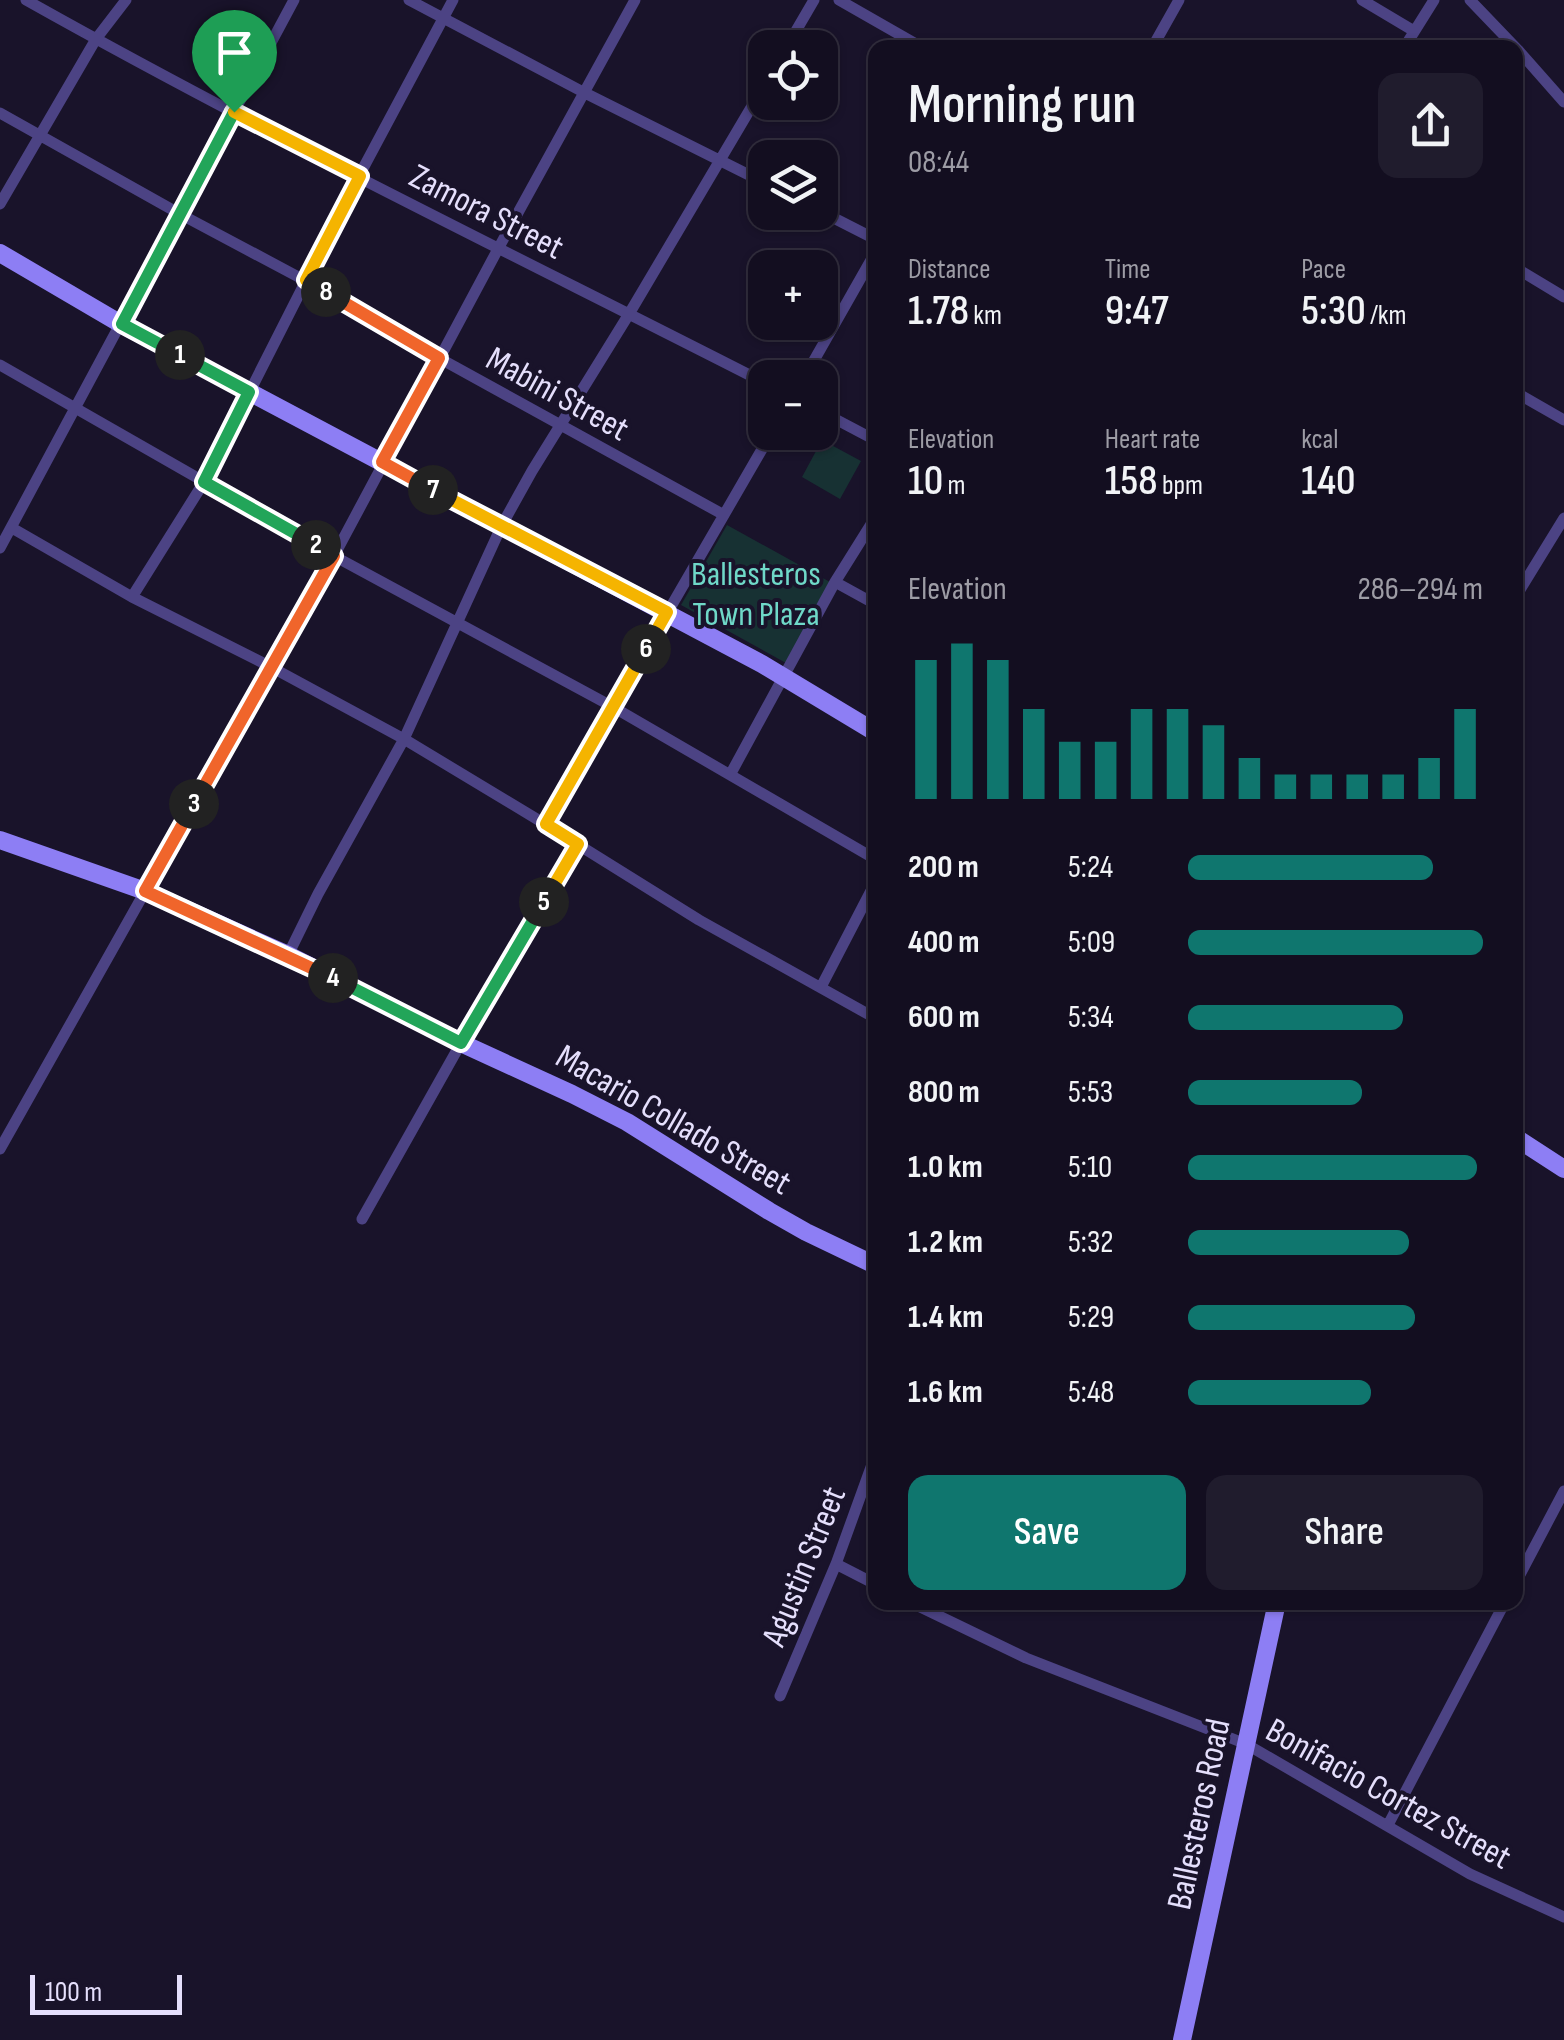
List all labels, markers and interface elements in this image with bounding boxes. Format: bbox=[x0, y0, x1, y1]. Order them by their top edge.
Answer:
pin bbox=[192, 10, 277, 113]
icon: arrive bbox=[207, 25, 262, 80]
map controls bbox=[748, 30, 838, 450]
button: locate bbox=[748, 30, 838, 120]
text: Morning run bbox=[908, 72, 1136, 139]
button: share bbox=[1378, 73, 1483, 178]
button: layers bbox=[748, 140, 838, 230]
text: 08:44 bbox=[908, 143, 969, 182]
street label: Zamora Street bbox=[402, 155, 570, 269]
button: + bbox=[748, 250, 838, 340]
text: Distance bbox=[908, 253, 991, 286]
text: Time bbox=[1105, 253, 1150, 286]
text: Pace bbox=[1301, 253, 1346, 286]
pin: 8 bbox=[301, 267, 351, 317]
text: 8 bbox=[319, 275, 333, 308]
text: 1.78 bbox=[908, 286, 969, 337]
text: 9:47 bbox=[1105, 286, 1169, 337]
text: 5:30 bbox=[1301, 286, 1366, 337]
text: km bbox=[969, 299, 1002, 332]
text: /km bbox=[1366, 299, 1407, 332]
pin: 1 bbox=[155, 330, 205, 380]
text: 1 bbox=[175, 338, 185, 371]
street label: Mabini Street bbox=[479, 338, 636, 451]
button: − bbox=[748, 360, 838, 450]
text: Elevation bbox=[908, 423, 994, 456]
text: Heart rate bbox=[1105, 423, 1200, 456]
text: kcal bbox=[1301, 423, 1338, 456]
text: 10 bbox=[908, 456, 943, 507]
text: 158 bbox=[1105, 456, 1157, 507]
text: 140 bbox=[1301, 456, 1355, 507]
pin: 7 bbox=[408, 465, 458, 515]
text: m bbox=[943, 469, 966, 502]
text: bpm bbox=[1157, 469, 1203, 502]
text: 7 bbox=[427, 473, 439, 506]
pin: 2 bbox=[291, 520, 341, 570]
text: 2 bbox=[310, 528, 322, 561]
park label: Ballesteros Town Plaza bbox=[691, 553, 821, 636]
text: Elevation bbox=[908, 570, 1007, 609]
text: 286–294 m bbox=[1358, 570, 1483, 609]
pin: 6 bbox=[621, 624, 671, 674]
text: 6 bbox=[639, 632, 653, 665]
pin: 3 bbox=[169, 779, 219, 829]
text: 3 bbox=[188, 787, 200, 820]
text: 200 m bbox=[908, 848, 979, 887]
text: 5:24 bbox=[1068, 848, 1113, 887]
pin: 5 bbox=[519, 877, 569, 927]
text: 5 bbox=[538, 885, 550, 918]
text: 400 m bbox=[908, 923, 980, 962]
text: 5:09 bbox=[1068, 923, 1115, 962]
pin: 4 bbox=[308, 953, 358, 1003]
text: 4 bbox=[326, 961, 340, 994]
text: 600 m bbox=[908, 998, 980, 1037]
text: 5:34 bbox=[1068, 998, 1114, 1037]
street label: Macario Collado Street bbox=[548, 1036, 798, 1205]
text: 800 m bbox=[908, 1073, 980, 1112]
text: 5:53 bbox=[1068, 1073, 1113, 1112]
text: 1.0 km bbox=[908, 1148, 983, 1187]
text: 5:10 bbox=[1068, 1148, 1112, 1187]
text: 1.2 km bbox=[908, 1223, 983, 1262]
text: 5:32 bbox=[1068, 1223, 1114, 1262]
text: 1.4 km bbox=[908, 1298, 983, 1337]
text: 5:29 bbox=[1068, 1298, 1114, 1337]
text: 1.6 km bbox=[908, 1373, 983, 1412]
text: 5:48 bbox=[1068, 1373, 1114, 1412]
button: Save bbox=[908, 1475, 1186, 1590]
button: Share bbox=[1206, 1475, 1483, 1590]
street label: Agustin Street bbox=[753, 1481, 856, 1654]
street label: Bonifacio Cortez Street bbox=[1258, 1709, 1518, 1879]
street label: Ballesteros Road bbox=[1158, 1715, 1241, 1914]
scale bar bbox=[30, 1970, 182, 2014]
text: 100 m bbox=[45, 1976, 102, 2009]

